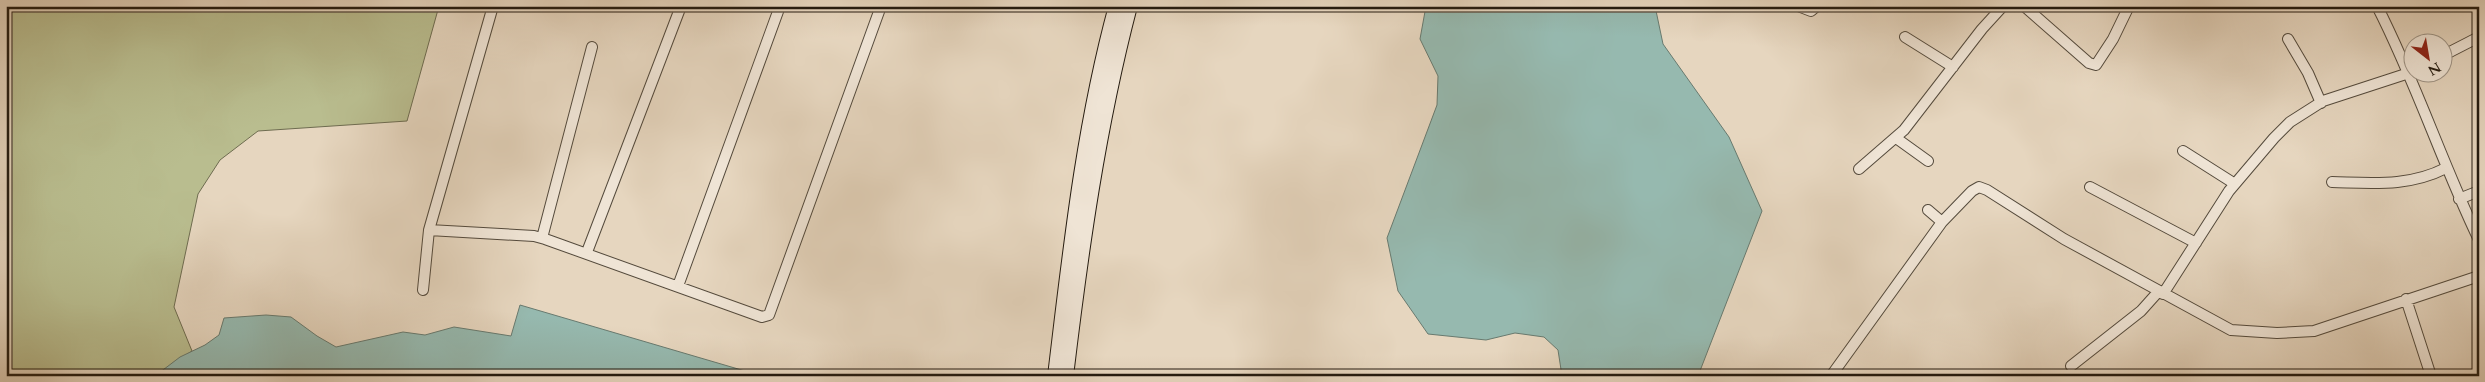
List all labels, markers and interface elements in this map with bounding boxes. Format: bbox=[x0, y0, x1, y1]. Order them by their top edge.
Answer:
north arrow bbox=[2402, 32, 2452, 82]
text: N bbox=[2424, 57, 2445, 80]

